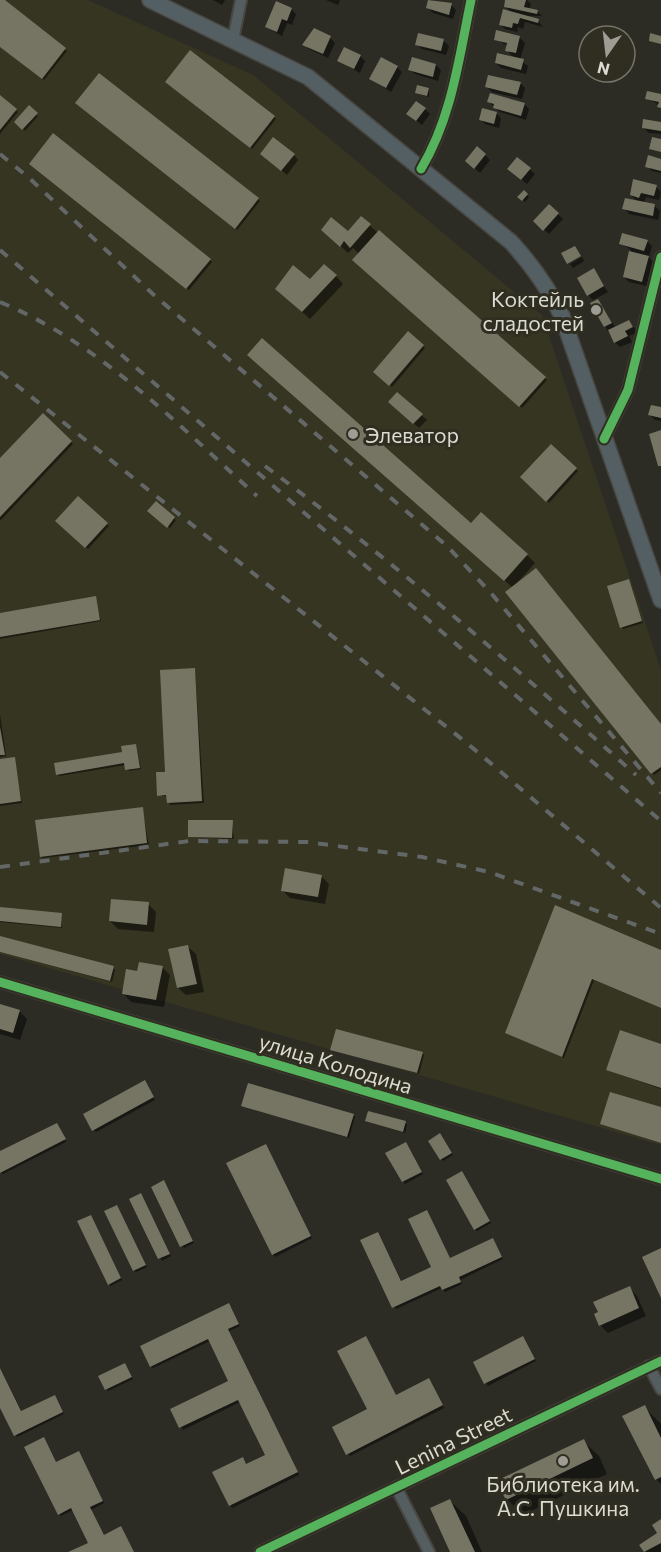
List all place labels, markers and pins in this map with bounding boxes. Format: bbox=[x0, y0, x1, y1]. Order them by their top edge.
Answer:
place label: Коктейль сладостей bbox=[483, 286, 584, 335]
marker: Коктейль сладостей bbox=[589, 303, 603, 317]
place label: Элеватор bbox=[365, 422, 459, 447]
marker: Элеватор bbox=[346, 427, 360, 441]
marker: Библиотека им. А.С. Пушкина bbox=[556, 1454, 570, 1468]
place label: Библиотека им. А.С. Пушкина bbox=[486, 1471, 640, 1520]

